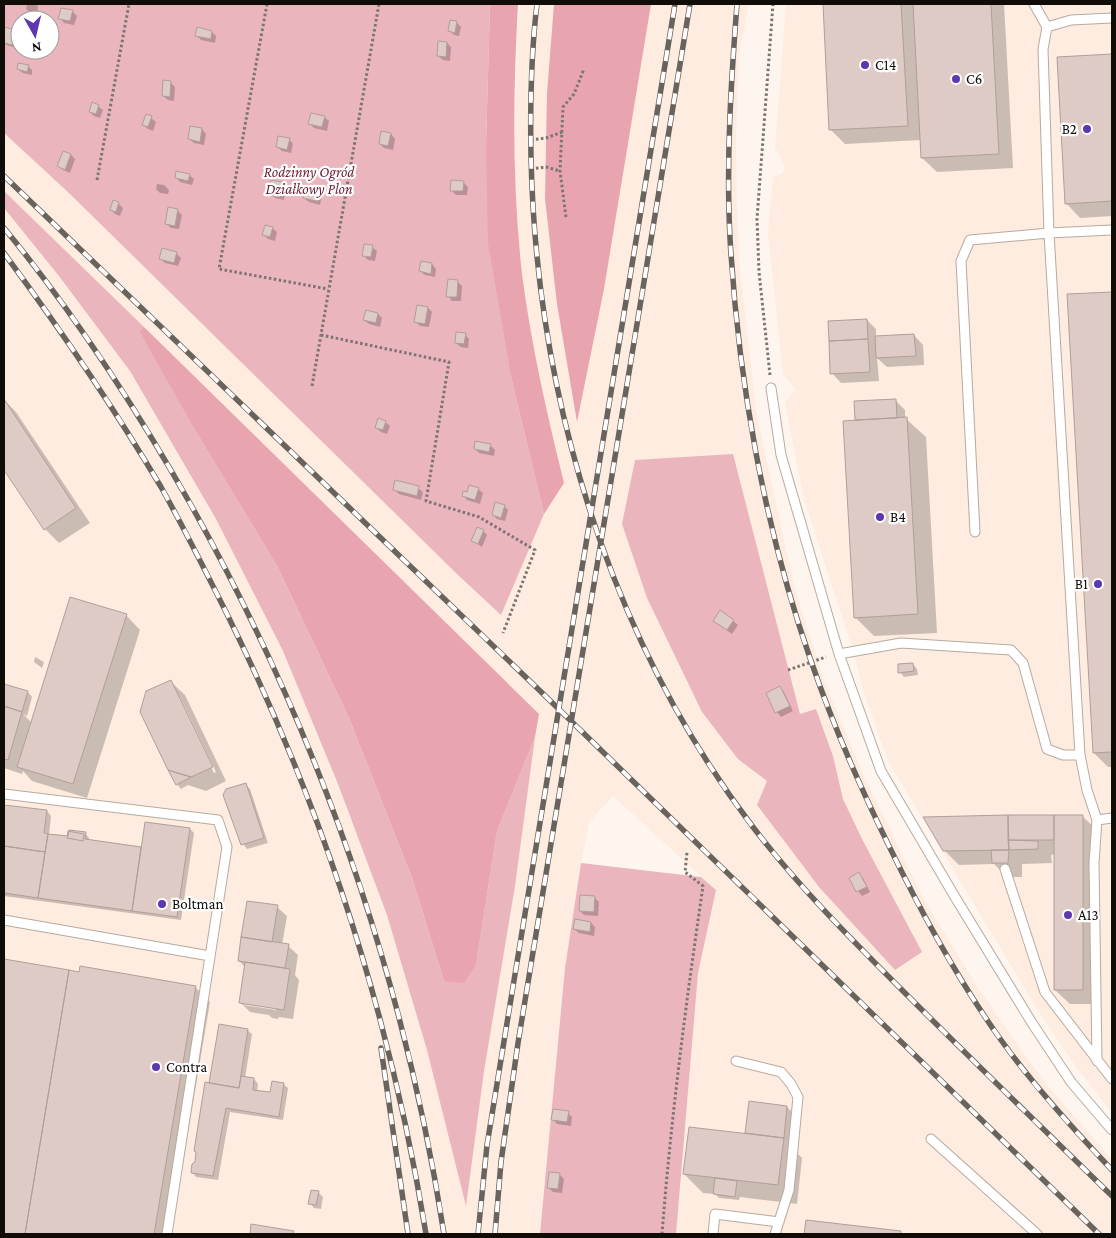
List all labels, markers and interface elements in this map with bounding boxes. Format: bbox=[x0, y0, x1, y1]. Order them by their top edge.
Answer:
north arrow bbox=[10, 10, 60, 60]
text: N bbox=[31, 39, 43, 57]
place label: C14 bbox=[875, 57, 897, 73]
marker: C14 bbox=[859, 59, 871, 71]
place label: C6 bbox=[966, 71, 982, 87]
marker: C6 bbox=[950, 73, 962, 85]
place label: B2 bbox=[1062, 121, 1077, 137]
marker: B2 bbox=[1081, 123, 1093, 135]
park label: Rodzinny Ogród Działkowy Plon bbox=[264, 164, 355, 198]
place label: B4 bbox=[890, 509, 906, 525]
marker: B4 bbox=[874, 511, 886, 523]
place label: B1 bbox=[1075, 576, 1088, 592]
marker: B1 bbox=[1092, 578, 1104, 590]
place label: Boltman bbox=[172, 896, 224, 912]
marker: Boltman bbox=[156, 898, 168, 910]
place label: A13 bbox=[1078, 907, 1099, 923]
marker: A13 bbox=[1062, 909, 1074, 921]
place label: Contra bbox=[166, 1059, 207, 1075]
marker: Contra bbox=[150, 1061, 162, 1073]

